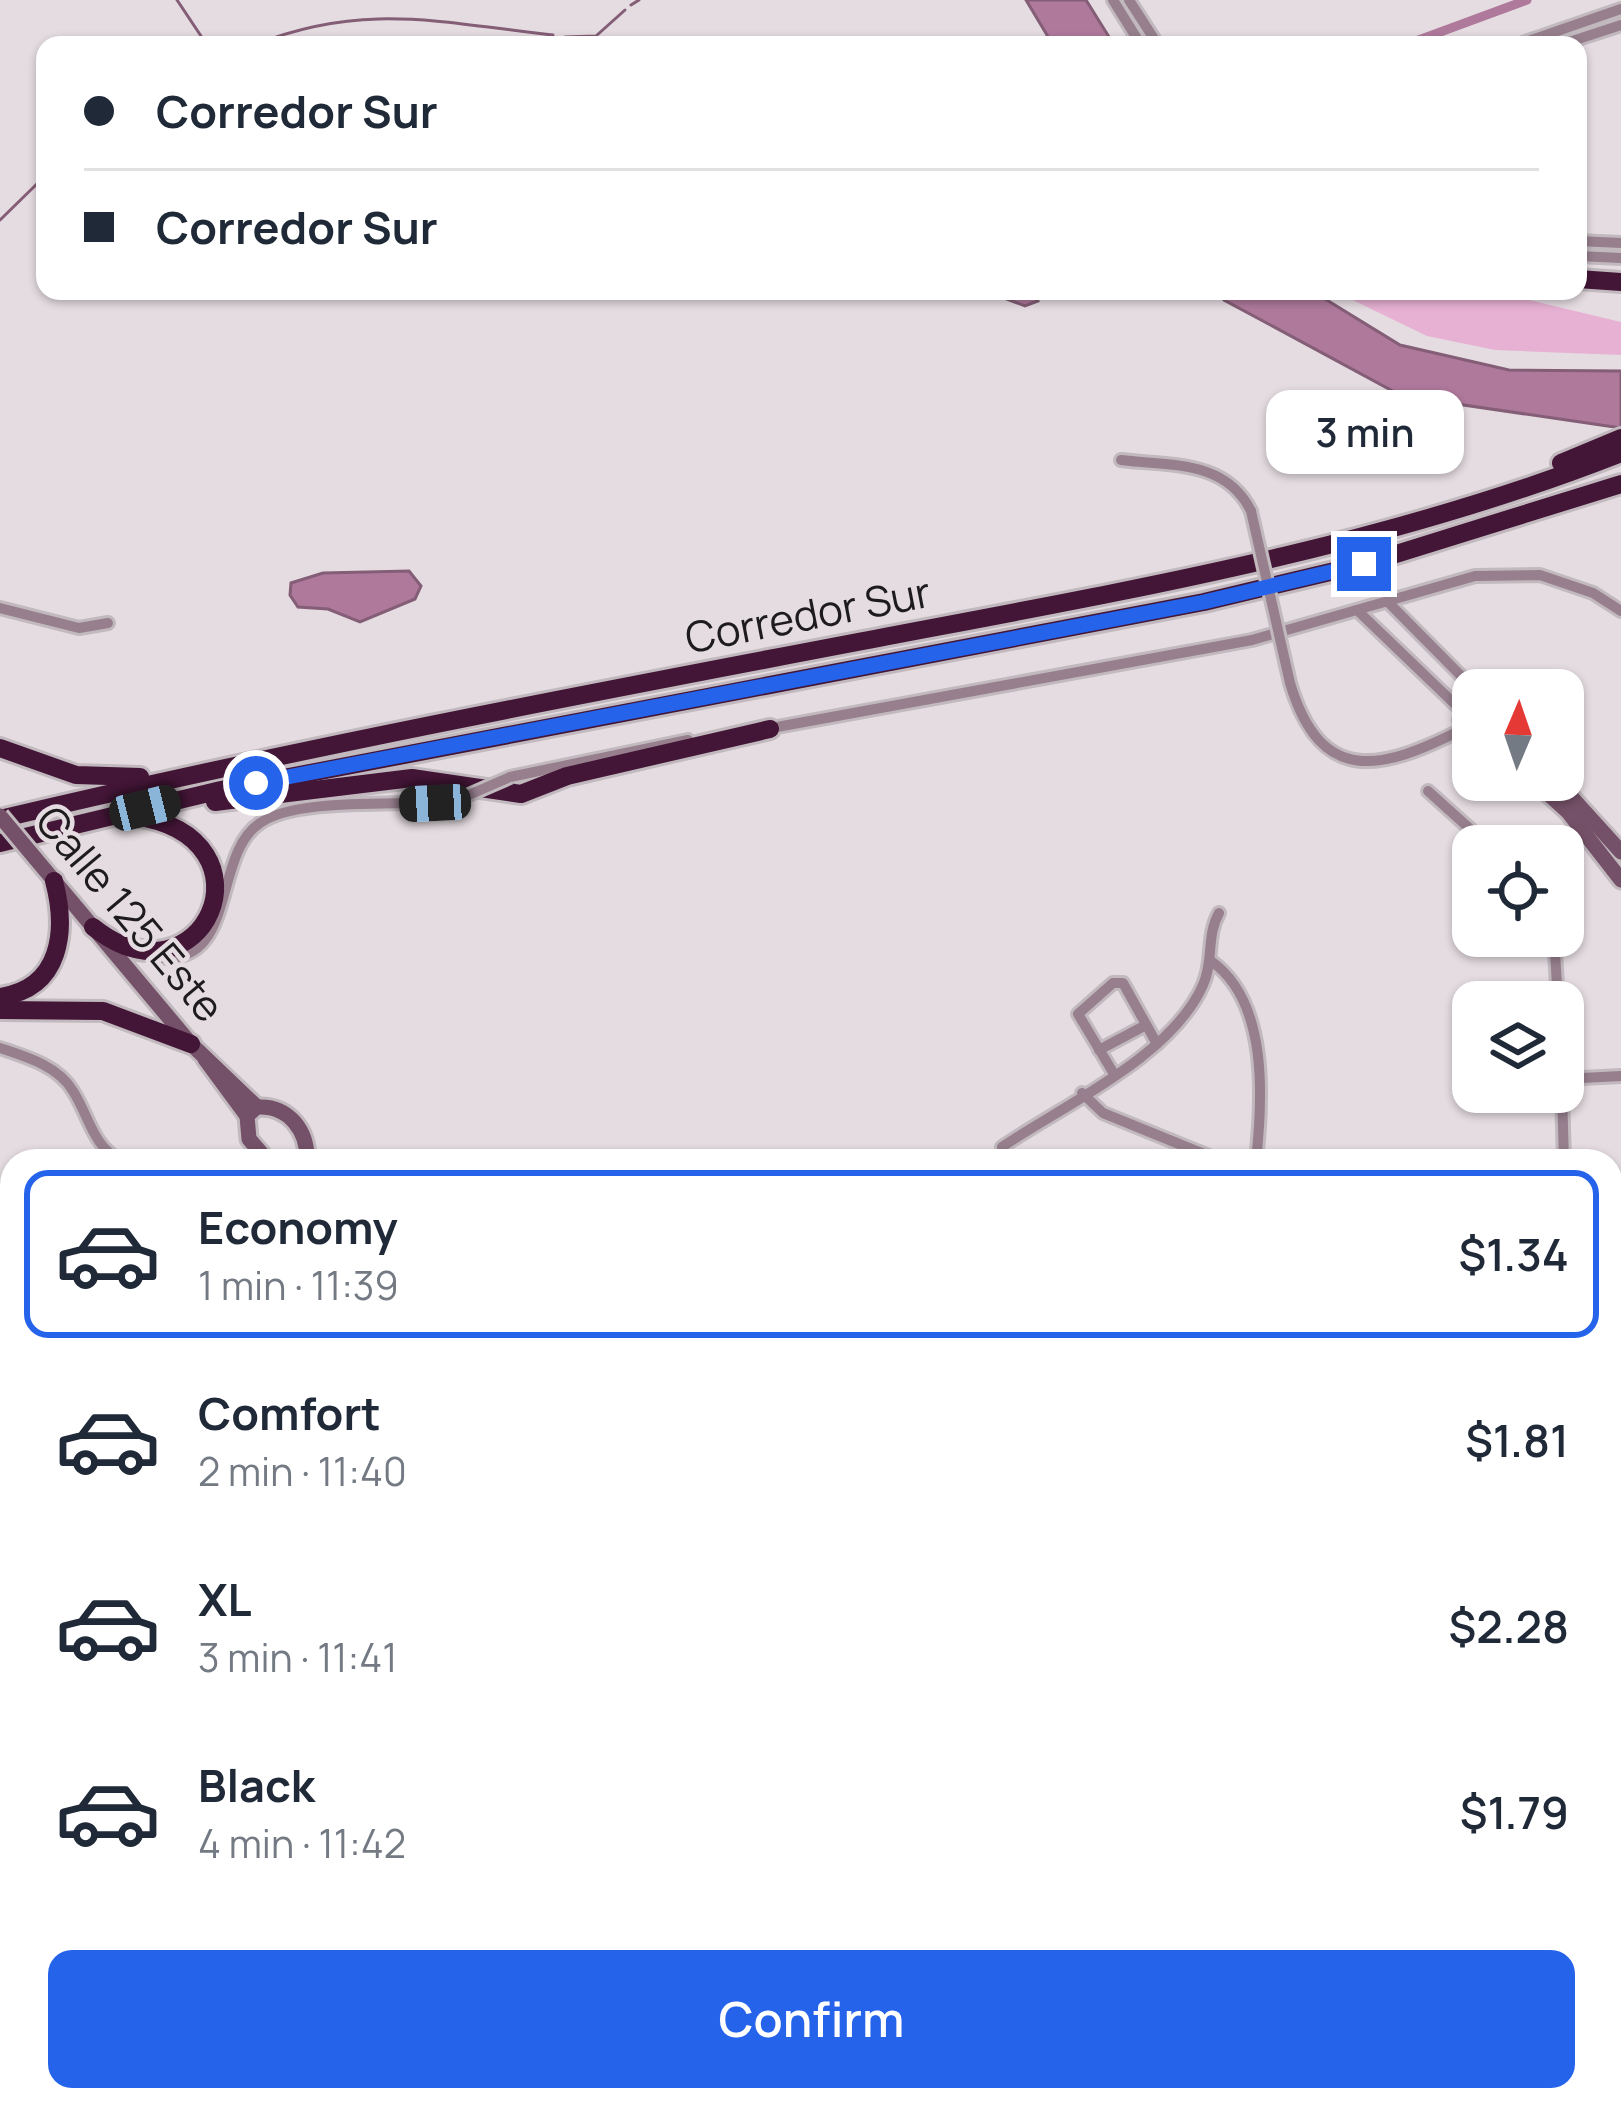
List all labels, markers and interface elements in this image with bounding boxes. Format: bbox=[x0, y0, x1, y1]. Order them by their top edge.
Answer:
text: Corredor Sur bbox=[156, 80, 438, 142]
text: Corredor Sur bbox=[156, 196, 438, 258]
callout: 3 min bbox=[1265, 390, 1463, 474]
text: 3 min bbox=[1316, 405, 1414, 459]
route end bbox=[1337, 537, 1391, 591]
street label: Corredor Sur bbox=[680, 562, 935, 666]
north arrow bbox=[1452, 669, 1584, 801]
map controls bbox=[1452, 669, 1584, 1113]
route start bbox=[229, 756, 283, 810]
car bbox=[106, 782, 184, 834]
car bbox=[398, 783, 472, 823]
street label: Calle 125 Este bbox=[23, 793, 238, 1034]
button: locate bbox=[1452, 825, 1584, 957]
button: layers bbox=[1452, 981, 1584, 1113]
text: Economy bbox=[198, 1196, 398, 1258]
icon: car bbox=[54, 1200, 162, 1308]
text: $1.34 bbox=[1458, 1223, 1569, 1285]
text: 1 min · 11:39 bbox=[198, 1258, 399, 1312]
text: Comfort bbox=[198, 1382, 381, 1444]
icon: car bbox=[54, 1386, 162, 1494]
text: $1.81 bbox=[1465, 1409, 1569, 1471]
text: 2 min · 11:40 bbox=[198, 1444, 407, 1498]
text: XL bbox=[198, 1568, 252, 1630]
icon: car bbox=[54, 1572, 162, 1680]
text: $2.28 bbox=[1449, 1595, 1569, 1657]
text: 3 min · 11:41 bbox=[198, 1630, 397, 1684]
text: Black bbox=[198, 1754, 315, 1816]
icon: car bbox=[54, 1758, 162, 1866]
text: $1.79 bbox=[1460, 1781, 1569, 1843]
text: 4 min · 11:42 bbox=[198, 1816, 406, 1870]
button: Confirm bbox=[48, 1950, 1575, 2088]

